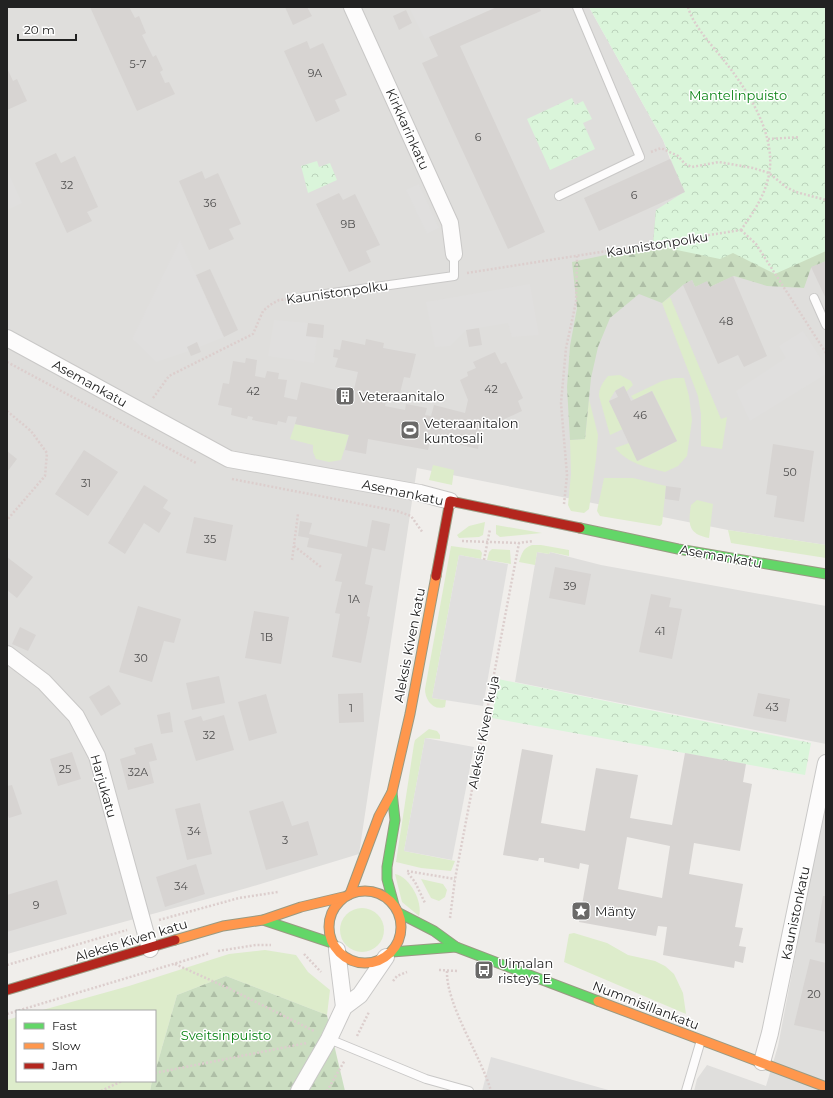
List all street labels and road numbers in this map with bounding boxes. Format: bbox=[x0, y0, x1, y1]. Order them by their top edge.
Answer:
street label: Kirkkarinkatu bbox=[383, 86, 433, 172]
street label: Kaunistonpolku bbox=[605, 228, 709, 260]
street label: Kaunistonpolku bbox=[285, 277, 389, 307]
street label: Asemankatu bbox=[50, 356, 130, 410]
street label: Asemankatu bbox=[361, 476, 445, 508]
street label: Asemankatu bbox=[679, 541, 763, 571]
street label: Aleksis Kiven katu bbox=[390, 586, 428, 704]
street label: Aleksis Kiven kuja bbox=[464, 674, 502, 790]
street label: Harjukatu bbox=[87, 753, 121, 819]
street label: Kaunistonkatu bbox=[777, 865, 813, 961]
street label: Aleksis Kiven katu bbox=[73, 915, 189, 965]
street label: Nummisillankatu bbox=[590, 977, 702, 1033]

